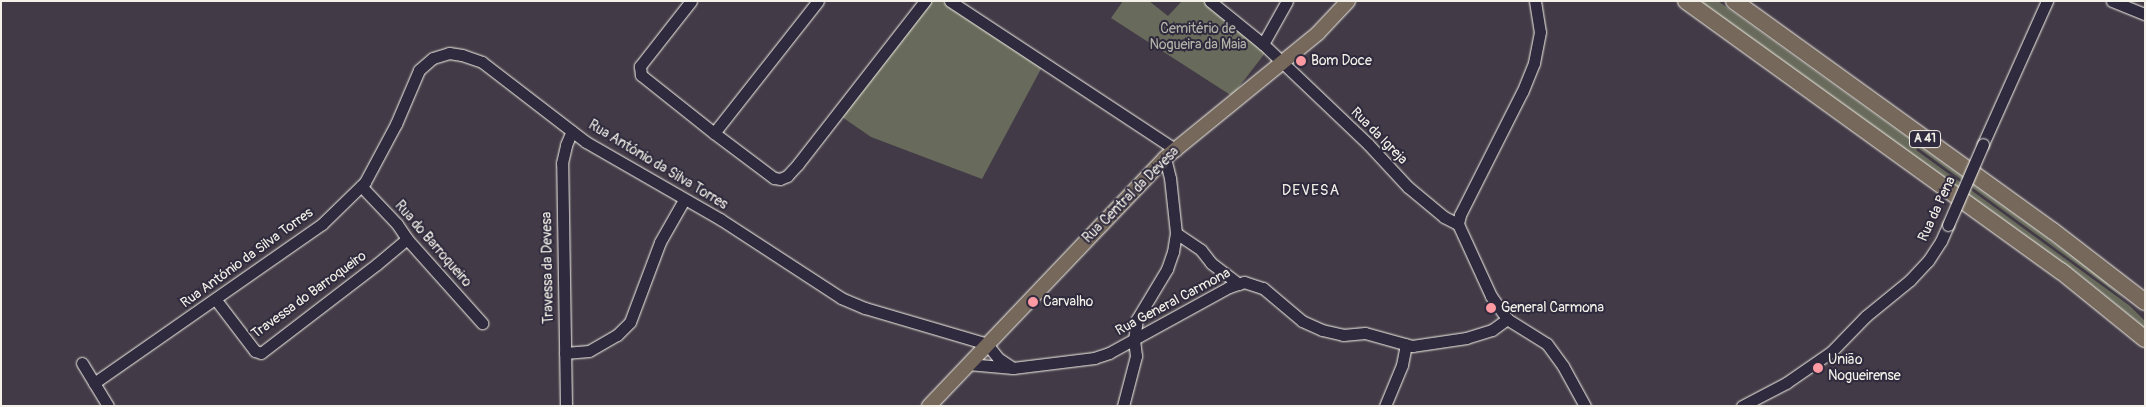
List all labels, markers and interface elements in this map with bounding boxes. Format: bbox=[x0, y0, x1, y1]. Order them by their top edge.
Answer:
park label: Cemitério de Nogueira da Maia bbox=[1149, 21, 1247, 54]
place label: Bom Doce bbox=[1311, 53, 1372, 69]
marker: Bom Doce bbox=[1295, 55, 1307, 67]
street label: Rua da Igreja bbox=[1347, 104, 1411, 168]
street label: Rua António da Silva Torres bbox=[585, 117, 731, 213]
road number: A 41 bbox=[1909, 130, 1941, 148]
street label: Rua Central da Devesa bbox=[1079, 143, 1183, 247]
street label: Rua da Pena bbox=[1915, 174, 1959, 244]
district label: DEVESA bbox=[1281, 182, 1341, 200]
street label: Rua do Barroqueiro bbox=[391, 197, 475, 291]
street label: Rua António da Silva Torres bbox=[177, 204, 317, 312]
street label: Travessa da Devesa bbox=[539, 212, 557, 324]
street label: Travessa do Barroqueiro bbox=[248, 248, 370, 342]
street label: Rua General Carmona bbox=[1113, 265, 1233, 339]
place label: Carvalho bbox=[1043, 294, 1093, 310]
marker: Carvalho bbox=[1027, 296, 1039, 308]
place label: General Carmona bbox=[1501, 300, 1604, 316]
marker: General Carmona bbox=[1485, 302, 1497, 314]
place label: União Nogueirense bbox=[1828, 352, 1901, 384]
marker: União Nogueirense bbox=[1812, 362, 1824, 374]

